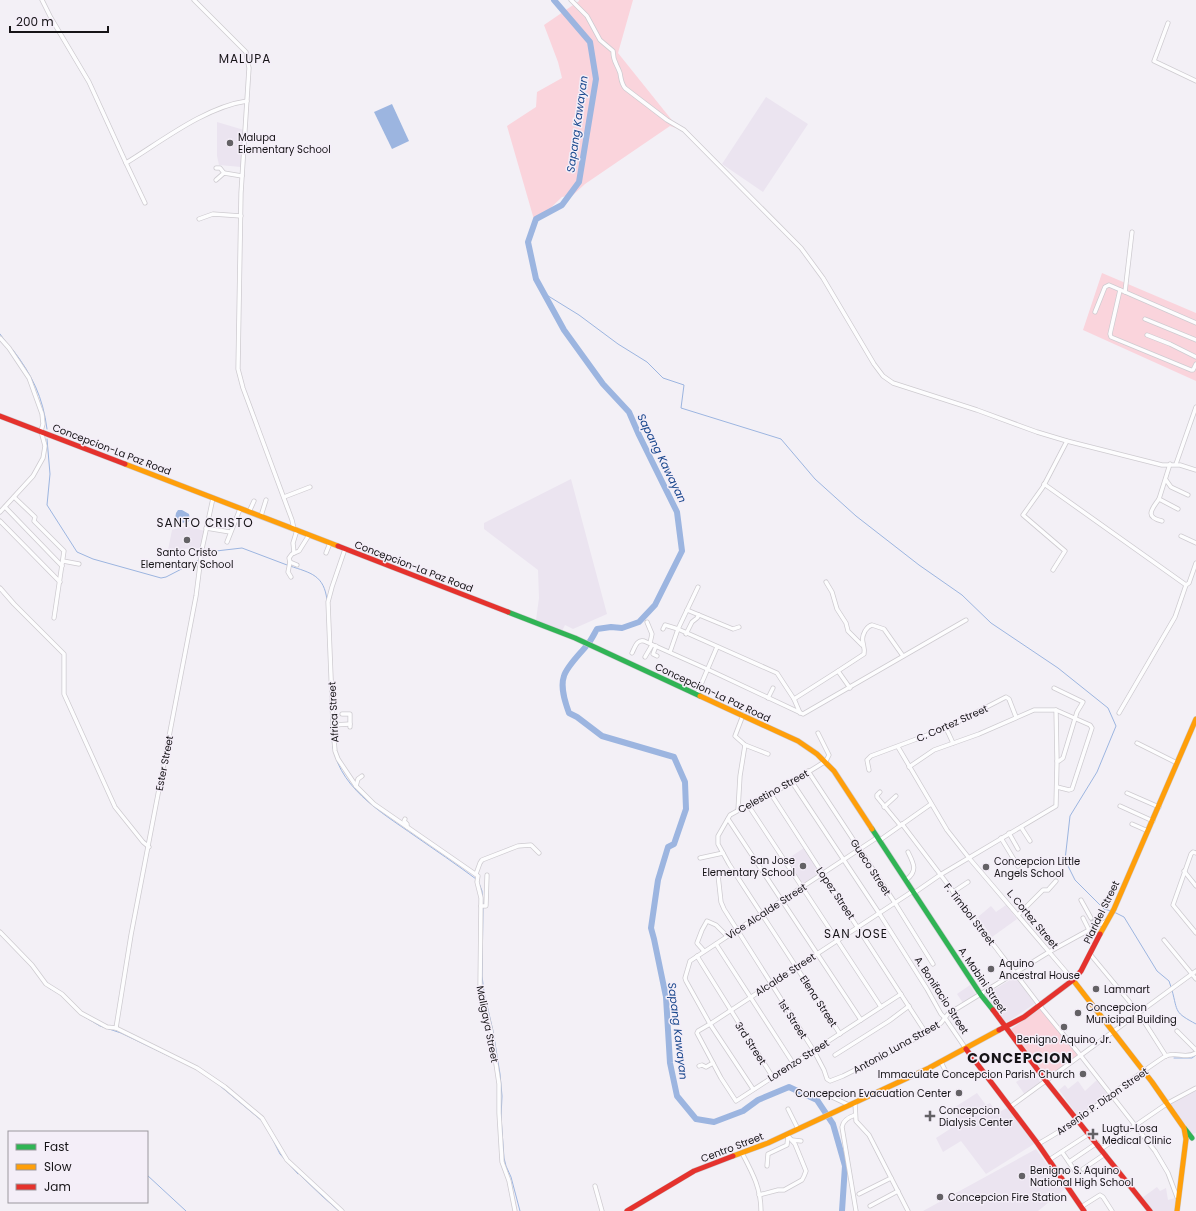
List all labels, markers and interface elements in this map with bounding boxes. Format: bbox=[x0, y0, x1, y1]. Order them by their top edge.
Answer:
scale bar bbox=[10, 8, 108, 34]
text: 200 m bbox=[16, 13, 54, 30]
district label: MALUPA bbox=[219, 50, 271, 67]
water label: Sapang Kawayan bbox=[562, 75, 592, 173]
place label: Malupa Elementary School bbox=[238, 130, 331, 157]
marker: Malupa Elementary School bbox=[225, 138, 235, 148]
water label: Sapang Kawayan bbox=[633, 411, 691, 505]
street label: Concepcion-La Paz Road bbox=[50, 420, 173, 479]
district label: SANTO CRISTO bbox=[156, 514, 254, 531]
marker: Santo Cristo Elementary School bbox=[182, 535, 192, 545]
street label: Concepcion-La Paz Road bbox=[352, 537, 475, 596]
place label: Santo Cristo Elementary School bbox=[141, 545, 233, 572]
street label: Concepcion-La Paz Road bbox=[653, 659, 773, 726]
street label: Africa Street bbox=[324, 681, 343, 743]
street label: C. Cortez Street bbox=[914, 701, 991, 746]
street label: Ester Street bbox=[152, 734, 177, 792]
street label: Celestino Street bbox=[735, 766, 812, 817]
street label: Gueco Street bbox=[847, 836, 895, 899]
place label: San Jose Elementary School bbox=[702, 853, 795, 880]
place label: Concepcion Little Angels School bbox=[994, 854, 1080, 881]
marker: San Jose Elementary School bbox=[798, 861, 808, 871]
marker: Concepcion Little Angels School bbox=[981, 862, 991, 872]
street label: Lopez Street bbox=[813, 864, 859, 923]
street label: Plaridel Street bbox=[1080, 878, 1123, 946]
street label: Vice Alcalde Street bbox=[723, 879, 810, 943]
street label: F. Timbol Street bbox=[940, 880, 999, 949]
street label: L. Cortez Street bbox=[1003, 886, 1062, 952]
district label: SAN JOSE bbox=[824, 925, 888, 942]
street label: A. Mabini Street bbox=[955, 944, 1011, 1017]
street label: Alcalde Street bbox=[752, 949, 819, 1000]
street label: A. Bonifacio Street bbox=[911, 954, 973, 1037]
place label: Aquino Ancestral House bbox=[999, 956, 1080, 983]
marker: Aquino Ancestral House bbox=[986, 964, 996, 974]
street label: Elena Street bbox=[796, 972, 841, 1030]
water label: Sapang Kawayan bbox=[664, 982, 692, 1080]
place label: Lammart bbox=[1104, 982, 1150, 997]
street label: Maligaya Street bbox=[473, 984, 502, 1064]
marker: Lammart bbox=[1091, 984, 1101, 994]
street label: 1st Street bbox=[774, 997, 811, 1042]
place label: Concepcion Municipal Building bbox=[1086, 1000, 1177, 1027]
marker: Concepcion Municipal Building bbox=[1073, 1008, 1083, 1018]
street label: Antonio Luna Street bbox=[850, 1017, 943, 1077]
street label: 3rd Street bbox=[731, 1019, 770, 1068]
marker: Benigno Aquino, Jr. bbox=[1059, 1022, 1069, 1032]
place label: Benigno Aquino, Jr. bbox=[1017, 1032, 1111, 1047]
street label: Lorenzo Street bbox=[765, 1035, 832, 1085]
district label: CONCEPCION bbox=[967, 1048, 1073, 1068]
street label: Arsenio P. Dizon Street bbox=[1053, 1064, 1152, 1139]
place label: Immaculate Concepcion Parish Church bbox=[878, 1067, 1075, 1082]
marker: Immaculate Concepcion Parish Church bbox=[1078, 1069, 1088, 1079]
place label: Concepcion Evacuation Center bbox=[795, 1086, 951, 1101]
marker: Concepcion Evacuation Center bbox=[954, 1088, 964, 1098]
place label: Concepcion Dialysis Center bbox=[939, 1103, 1013, 1130]
marker: Concepcion Dialysis Center bbox=[924, 1110, 936, 1122]
place label: Lugtu-Losa Medical Clinic bbox=[1102, 1121, 1172, 1148]
marker: Lugtu-Losa Medical Clinic bbox=[1087, 1128, 1099, 1140]
street label: Centro Street bbox=[699, 1129, 766, 1166]
legend bbox=[8, 1131, 148, 1203]
text: Fast bbox=[44, 1138, 69, 1155]
text: Slow bbox=[44, 1158, 72, 1175]
place label: Benigno S. Aquino National High School bbox=[1030, 1163, 1133, 1190]
marker: Benigno S. Aquino National High School bbox=[1017, 1171, 1027, 1181]
text: Jam bbox=[44, 1178, 71, 1195]
place label: Concepcion Fire Station bbox=[948, 1190, 1067, 1205]
marker: Concepcion Fire Station bbox=[935, 1192, 945, 1202]

